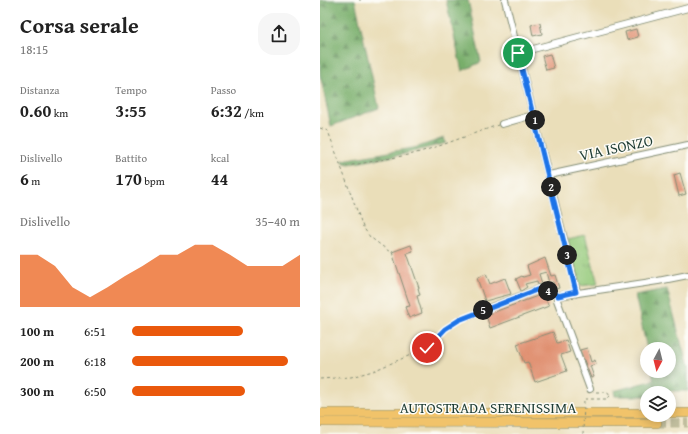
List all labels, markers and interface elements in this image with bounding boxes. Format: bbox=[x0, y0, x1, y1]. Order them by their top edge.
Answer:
text: Corsa serale bbox=[20, 9, 139, 41]
button: share bbox=[258, 13, 300, 55]
pin bbox=[501, 36, 535, 70]
text: 18:15 bbox=[20, 40, 48, 59]
icon: arrive bbox=[507, 42, 529, 64]
text: Distanza bbox=[20, 82, 59, 98]
text: Tempo bbox=[115, 82, 147, 98]
text: Passo bbox=[211, 82, 236, 98]
text: 0.60 bbox=[20, 98, 51, 123]
text: 3:55 bbox=[115, 98, 147, 123]
text: 6:32 bbox=[211, 98, 242, 123]
text: km bbox=[51, 105, 68, 121]
text: /km bbox=[242, 105, 264, 121]
pin: 1 bbox=[525, 110, 545, 130]
text: 1 bbox=[532, 112, 538, 128]
street label: VIA ISONZO bbox=[577, 129, 655, 166]
text: Dislivello bbox=[20, 150, 62, 166]
text: Battito bbox=[115, 150, 147, 166]
text: kcal bbox=[211, 150, 229, 166]
text: 6 bbox=[20, 166, 29, 191]
text: 170 bbox=[115, 166, 142, 191]
text: 44 bbox=[211, 166, 228, 191]
text: m bbox=[29, 173, 40, 189]
text: bpm bbox=[142, 173, 165, 189]
pin: 2 bbox=[541, 177, 561, 197]
text: 2 bbox=[548, 179, 554, 195]
text: Dislivello bbox=[20, 212, 70, 231]
text: 35–40 m bbox=[255, 212, 300, 231]
pin: 3 bbox=[557, 245, 577, 265]
text: 3 bbox=[564, 247, 570, 263]
pin: 4 bbox=[538, 281, 558, 301]
text: 4 bbox=[545, 283, 551, 299]
pin: 5 bbox=[473, 300, 493, 320]
text: 5 bbox=[480, 302, 486, 318]
text: 100 m bbox=[20, 322, 54, 341]
text: 6:51 bbox=[84, 322, 106, 341]
pin bbox=[410, 331, 444, 365]
icon: check bbox=[416, 337, 438, 359]
north arrow bbox=[640, 342, 676, 378]
map controls bbox=[640, 342, 676, 422]
text: 200 m bbox=[20, 352, 54, 371]
text: 6:18 bbox=[84, 352, 106, 371]
text: 300 m bbox=[20, 382, 54, 401]
text: 6:50 bbox=[84, 382, 106, 401]
button: layers bbox=[640, 386, 676, 422]
street label: AUTOSTRADA SERENISSIMA bbox=[400, 397, 576, 418]

